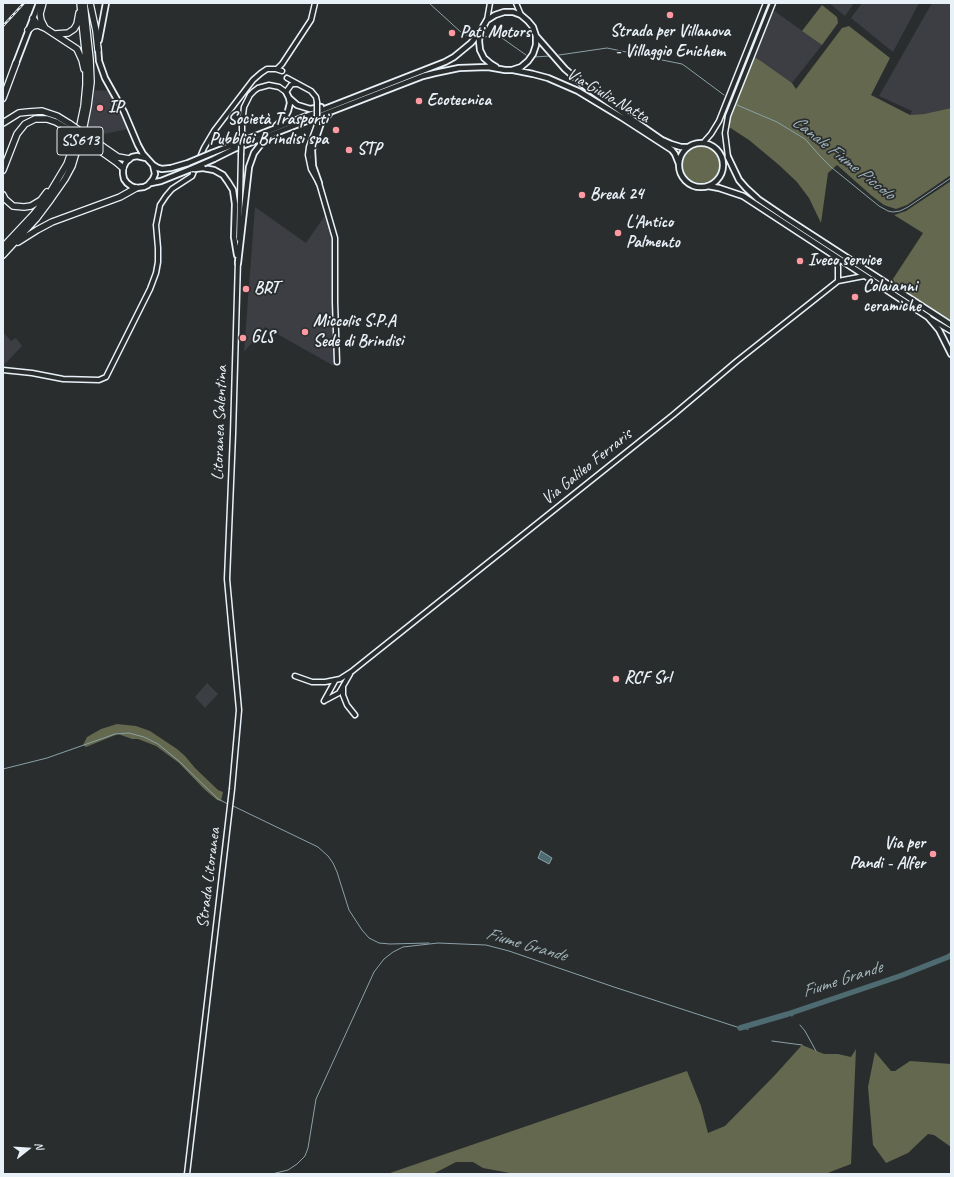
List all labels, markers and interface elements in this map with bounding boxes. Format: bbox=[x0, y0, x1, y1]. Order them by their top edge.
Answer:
marker: Strada per Villanova - Villaggio Enichem bbox=[665, 10, 675, 20]
place label: Strada per Villanova - Villaggio Enichem bbox=[610, 22, 730, 62]
place label: Pati Motors bbox=[460, 23, 530, 43]
marker: Pati Motors bbox=[447, 28, 457, 38]
street label: Via Giulio Natta bbox=[563, 64, 653, 128]
place label: Ecotecnica bbox=[427, 91, 491, 111]
marker: Ecotecnica bbox=[414, 96, 424, 106]
place label: IP bbox=[108, 98, 123, 118]
marker: IP bbox=[95, 103, 105, 113]
place label: Società Trasporti Pubblici Brindisi spa bbox=[210, 110, 328, 150]
water label: Canale Fiume Piccolo bbox=[788, 111, 898, 205]
marker: Società Trasporti Pubblici Brindisi spa bbox=[331, 125, 341, 135]
road number: SS613 bbox=[57, 127, 103, 155]
place label: STP bbox=[357, 140, 381, 160]
marker: STP bbox=[344, 145, 354, 155]
place label: Break 24 bbox=[590, 185, 643, 205]
marker: Break 24 bbox=[577, 190, 587, 200]
place label: L'Antico Palmento bbox=[626, 213, 680, 253]
marker: L'Antico Palmento bbox=[613, 228, 623, 238]
place label: Iveco service bbox=[808, 251, 881, 271]
marker: Iveco service bbox=[795, 256, 805, 266]
place label: Colaianni ceramiche bbox=[863, 277, 921, 317]
place label: BRT bbox=[254, 279, 279, 299]
marker: BRT bbox=[241, 284, 251, 294]
marker: Colaianni ceramiche bbox=[850, 292, 860, 302]
place label: Miccolis S.P.A Sede di Brindisi bbox=[313, 312, 403, 352]
marker: Miccolis S.P.A Sede di Brindisi bbox=[300, 327, 310, 337]
place label: GLS bbox=[251, 328, 274, 348]
marker: GLS bbox=[238, 333, 248, 343]
street label: Litoranea Salentina bbox=[208, 365, 232, 481]
street label: Via Galileo Ferraris bbox=[538, 425, 636, 509]
place label: RCF Srl bbox=[624, 669, 671, 689]
marker: RCF Srl bbox=[611, 674, 621, 684]
street label: Strada Litoranea bbox=[193, 827, 225, 929]
place label: Via per Pandi - Alfer bbox=[850, 834, 925, 874]
marker: Via per Pandi - Alfer bbox=[928, 849, 938, 859]
water label: Fiume Grande bbox=[483, 923, 569, 967]
water label: Fiume Grande bbox=[799, 957, 885, 1003]
north arrow bbox=[8, 1129, 48, 1169]
text: N bbox=[32, 1140, 47, 1151]

